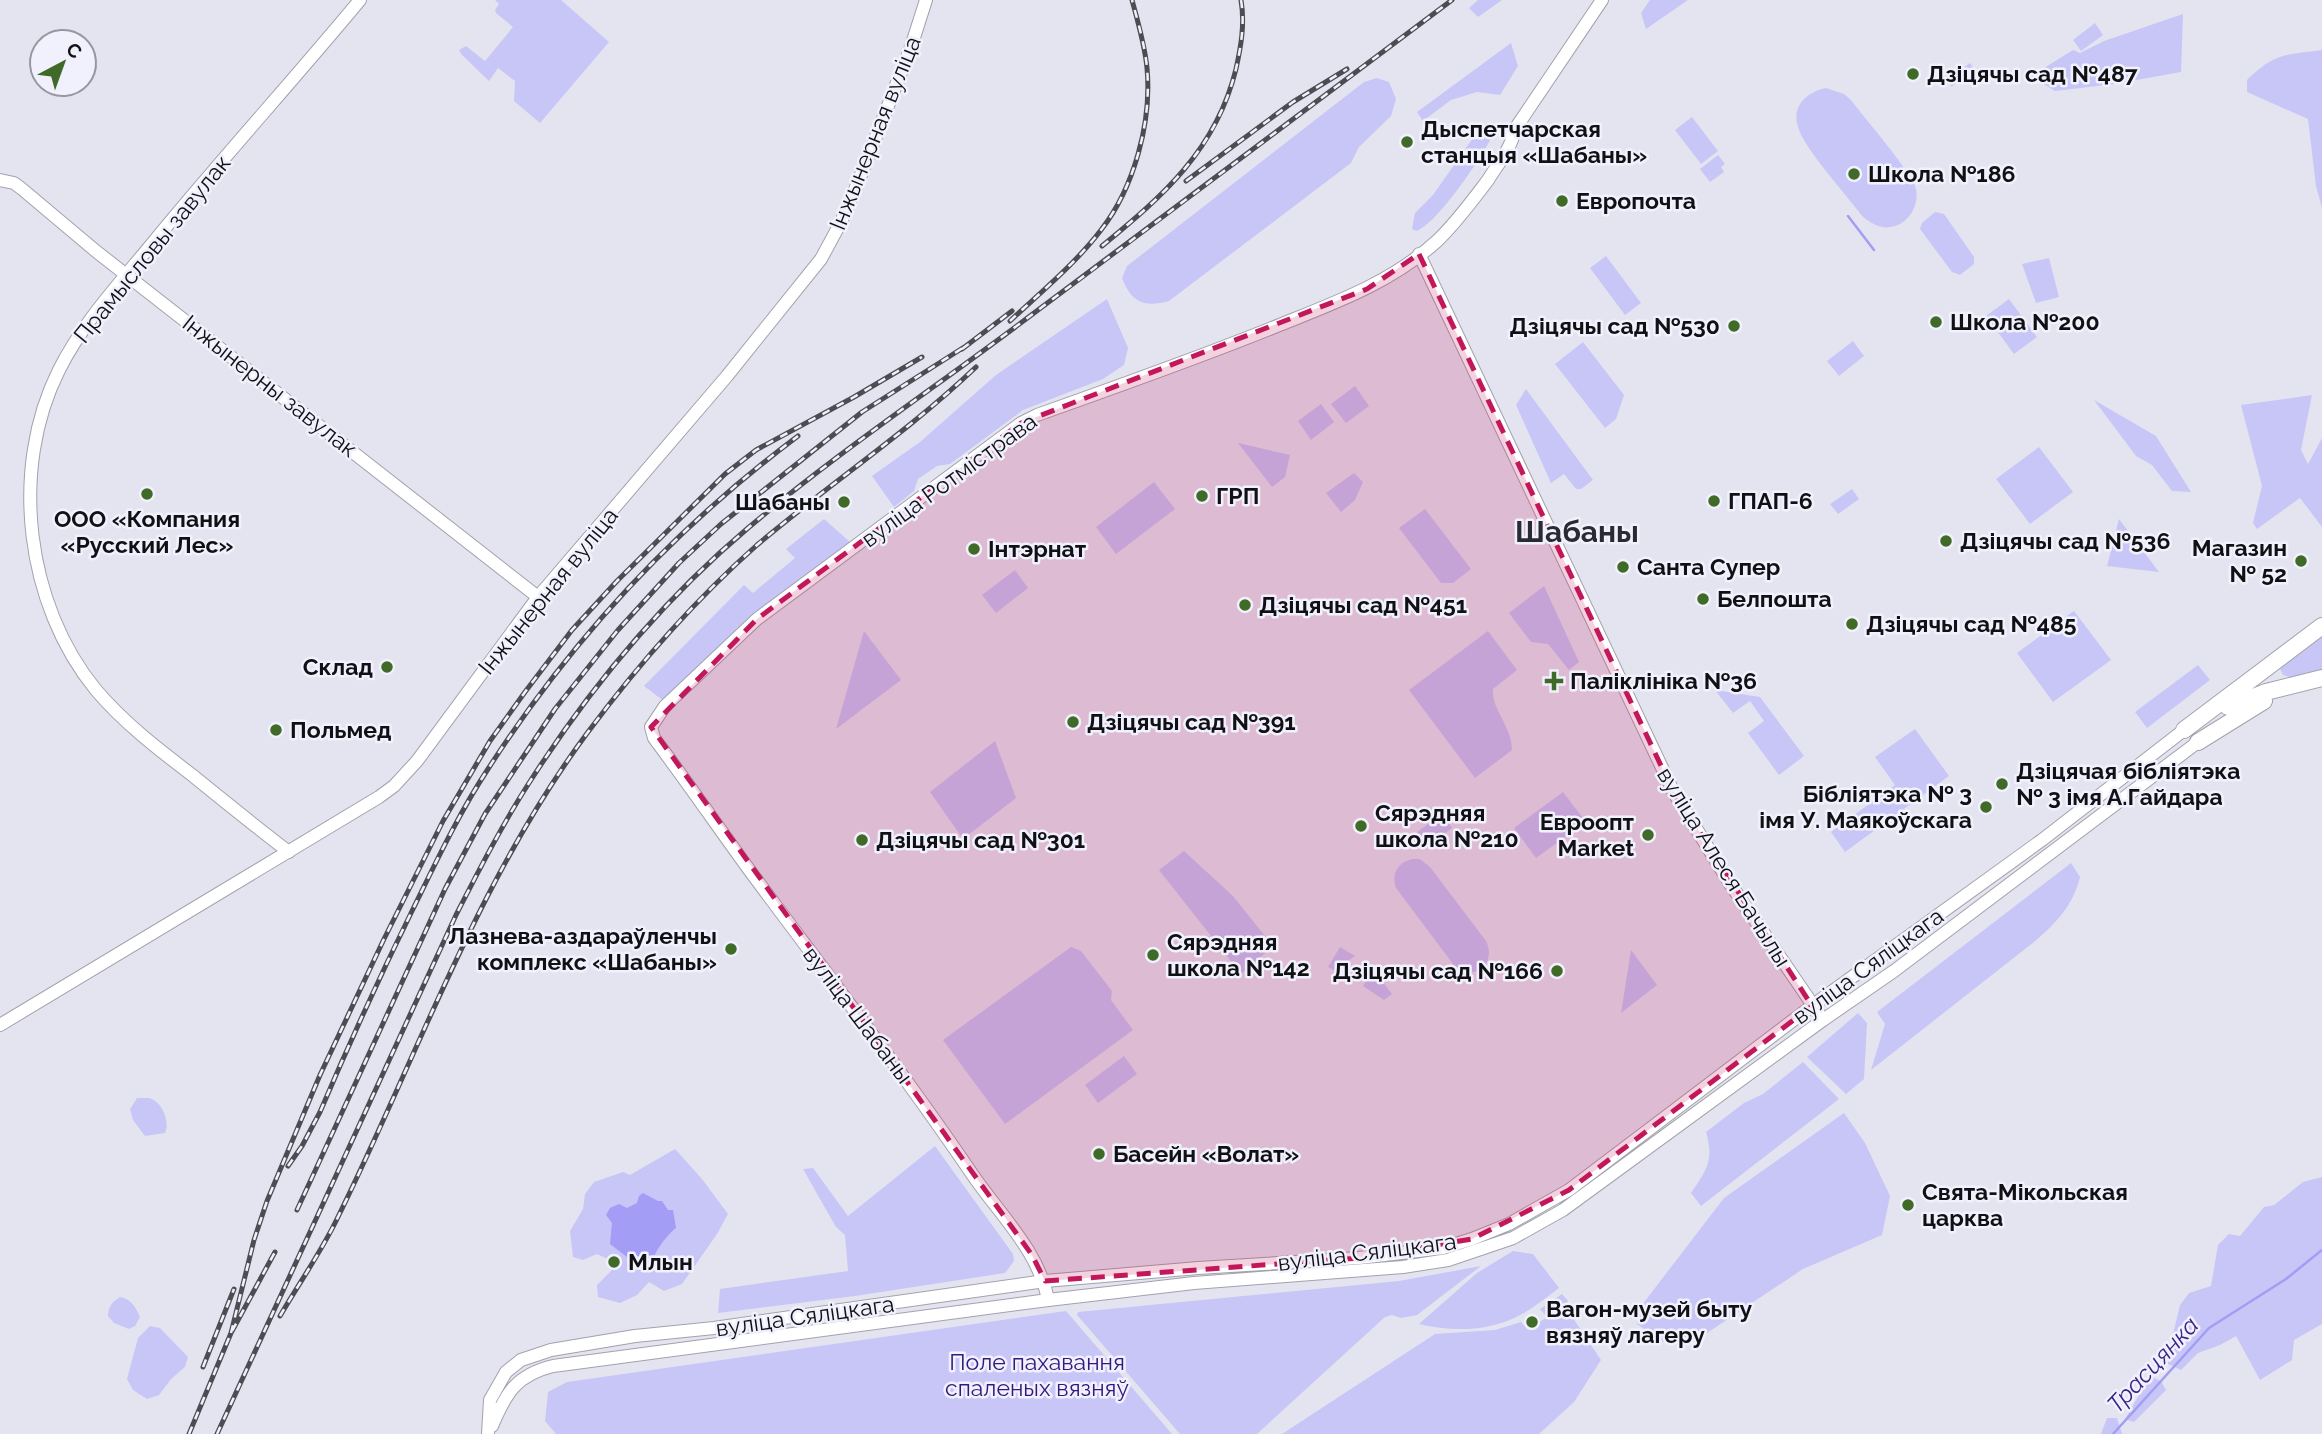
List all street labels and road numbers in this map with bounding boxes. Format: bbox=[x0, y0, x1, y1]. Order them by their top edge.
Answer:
street label: Інжынерная вуліца bbox=[823, 32, 926, 234]
street label: Прамысловы завулак bbox=[68, 149, 236, 348]
street label: Інжынерны завулак bbox=[178, 309, 363, 462]
street label: вуліца Ротмістрава bbox=[856, 407, 1042, 552]
street label: Інжынерная вуліца bbox=[472, 502, 623, 679]
street label: вуліца Алеся Бачылы bbox=[1652, 762, 1797, 971]
street label: вуліца Сяліцкага bbox=[1787, 902, 1948, 1029]
street label: вуліца Шабаны bbox=[798, 941, 919, 1089]
street label: вуліца Сяліцкага bbox=[1276, 1227, 1458, 1276]
street label: вуліца Сяліцкага bbox=[714, 1290, 896, 1341]

